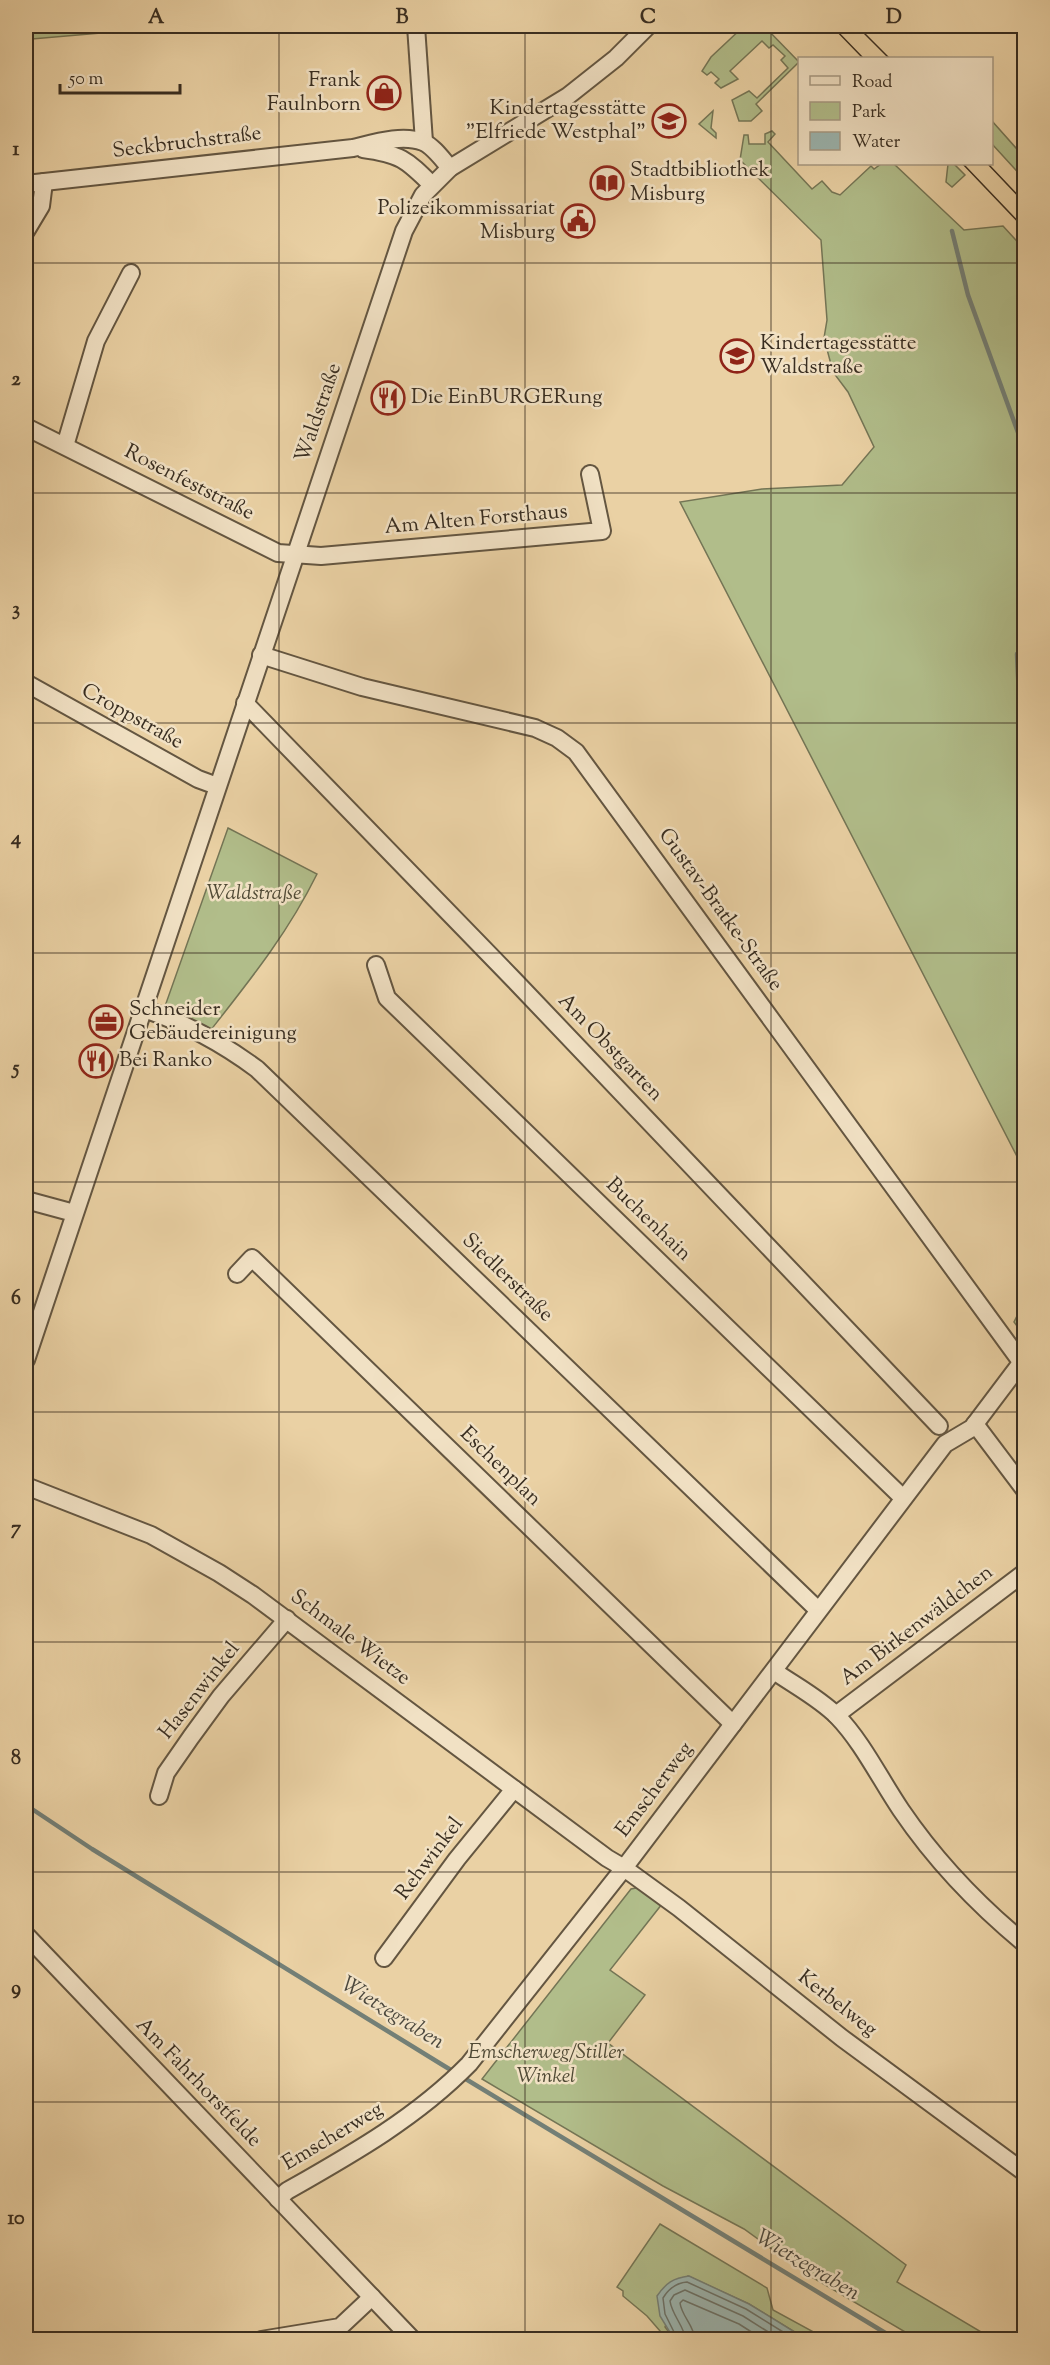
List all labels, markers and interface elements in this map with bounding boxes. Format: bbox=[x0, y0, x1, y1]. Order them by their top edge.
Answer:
text: A bbox=[148, 4, 165, 33]
text: B bbox=[396, 4, 409, 33]
text: C bbox=[640, 4, 656, 33]
text: D bbox=[886, 4, 902, 33]
scale bar bbox=[60, 57, 180, 95]
legend bbox=[798, 57, 993, 165]
place label: Frank Faulnborn bbox=[267, 66, 362, 120]
text: 50 m bbox=[68, 67, 104, 93]
text: Road bbox=[852, 70, 892, 96]
shop icon: Frank Faulnborn bbox=[366, 75, 402, 111]
place label: Kindertagesstätte "Elfriede Westphal" bbox=[466, 94, 646, 148]
text: Park bbox=[852, 100, 887, 126]
school or university icon: Kindertagesstätte "Elfriede Westphal" bbox=[651, 103, 687, 139]
street label: Seckbruchstraße bbox=[111, 119, 263, 167]
text: Water bbox=[852, 130, 901, 156]
text: 1 bbox=[13, 136, 20, 165]
place label: Stadtbibliothek Misburg bbox=[630, 156, 770, 210]
library icon: Stadtbibliothek Misburg bbox=[589, 165, 625, 201]
place label: Polizeikommissariat Misburg bbox=[378, 194, 555, 248]
public building icon: Polizeikommissariat Misburg bbox=[560, 203, 596, 239]
place label: Kindertagesstätte Waldstraße bbox=[760, 329, 917, 383]
school or university icon: Kindertagesstätte Waldstraße bbox=[719, 338, 755, 374]
street label: Waldstraße bbox=[288, 359, 350, 467]
text: 2 bbox=[11, 366, 21, 395]
restaurant icon: Die EinBURGERung bbox=[370, 380, 406, 416]
place label: Die EinBURGERung bbox=[411, 383, 603, 413]
street label: Rosenfeststraße bbox=[119, 437, 259, 529]
street label: Am Alten Forsthaus bbox=[383, 497, 569, 543]
text: 3 bbox=[12, 596, 20, 625]
street label: Croppstraße bbox=[75, 677, 189, 757]
street label: Gustav-Bratke-Straße bbox=[650, 822, 790, 998]
text: 4 bbox=[10, 825, 21, 854]
park label: Waldstraße bbox=[206, 879, 302, 909]
street label: Am Obstgarten bbox=[550, 987, 670, 1109]
place label: Schneider Gebäudereinigung bbox=[129, 995, 297, 1049]
office icon: Schneider Gebäudereinigung bbox=[88, 1004, 124, 1040]
restaurant icon: Bei Ranko bbox=[78, 1043, 114, 1079]
place label: Bei Ranko bbox=[119, 1046, 212, 1076]
text: 5 bbox=[11, 1055, 20, 1084]
street label: Buchenhain bbox=[598, 1171, 698, 1269]
street label: Siedlerstraße bbox=[454, 1227, 560, 1329]
text: 6 bbox=[11, 1285, 21, 1314]
street label: Eschenplan bbox=[452, 1420, 548, 1514]
text: 7 bbox=[11, 1515, 22, 1544]
street label: Am Birkenwäldchen bbox=[834, 1558, 1000, 1694]
street label: Schmale Wietze bbox=[284, 1583, 416, 1693]
street label: Hasenwinkel bbox=[152, 1636, 248, 1746]
street label: Emscherweg bbox=[609, 1736, 701, 1844]
text: 8 bbox=[11, 1745, 21, 1774]
street label: Rehwinkel bbox=[389, 1811, 471, 1907]
street label: Kerbelweg bbox=[791, 1963, 883, 2045]
water label: Wietzegraben bbox=[334, 1969, 450, 2059]
text: 9 bbox=[11, 1975, 21, 2004]
street label: Am Fahrhorstfelde bbox=[128, 2011, 268, 2155]
park label: Emscherweg/Stiller Winkel bbox=[468, 2038, 625, 2092]
street label: Emscherweg bbox=[277, 2095, 389, 2179]
text: 10 bbox=[7, 2205, 25, 2234]
water label: Wietzegraben bbox=[749, 2222, 866, 2310]

